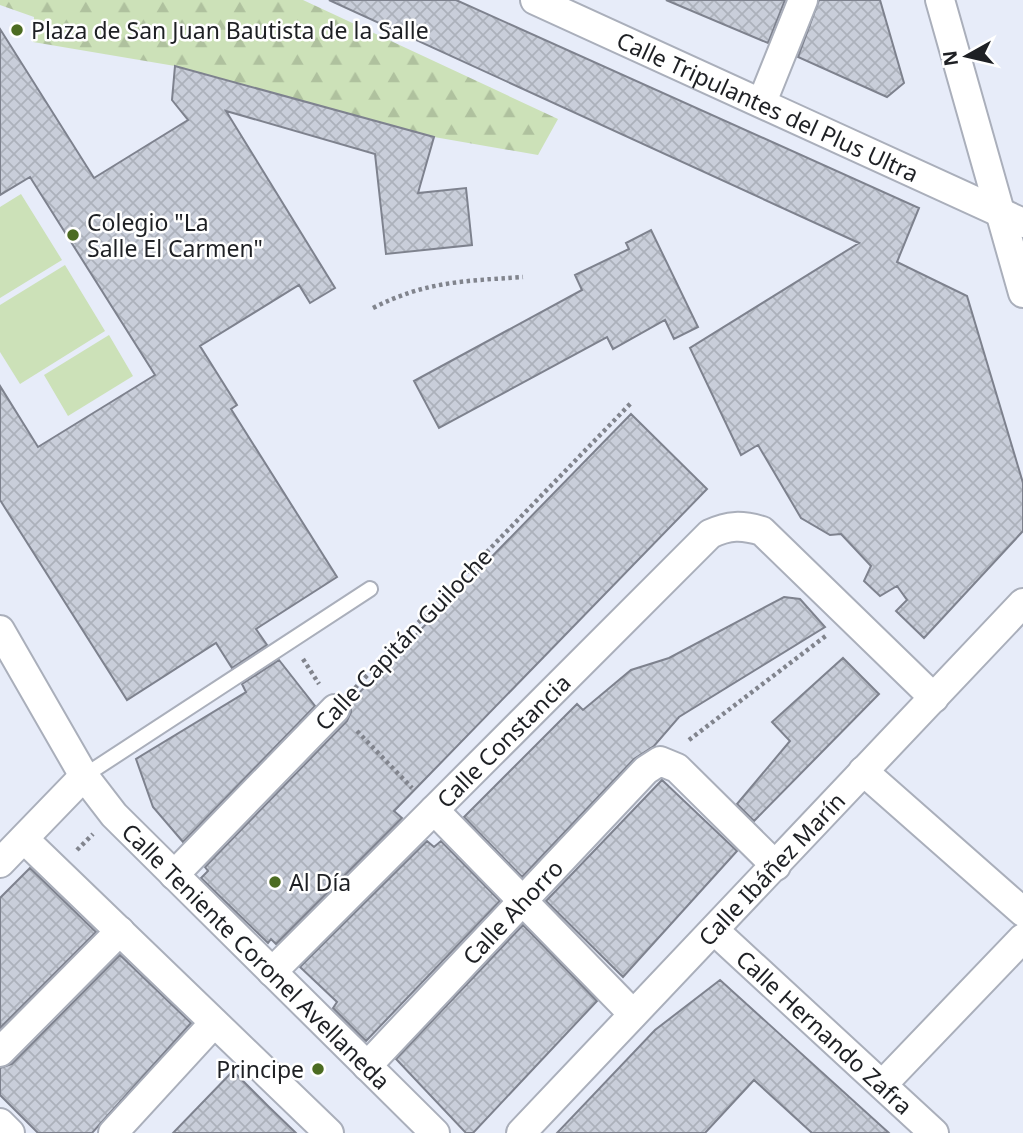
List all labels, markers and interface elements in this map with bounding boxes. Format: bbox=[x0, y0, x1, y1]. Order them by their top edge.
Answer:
place label: Plaza de San Juan Bautista de la Salle bbox=[31, 14, 429, 46]
north arrow bbox=[932, 21, 1002, 91]
marker: Plaza de San Juan Bautista de la Salle bbox=[9, 22, 25, 38]
street label: Calle Tripulantes del Plus Ultra bbox=[612, 24, 924, 189]
text: N bbox=[936, 49, 964, 68]
place label: Colegio "La Salle El Carmen" bbox=[87, 206, 263, 264]
marker: Colegio "La Salle El Carmen" bbox=[65, 227, 81, 243]
street label: Calle Capitán Guiloche bbox=[307, 541, 499, 737]
street label: Calle Constancia bbox=[429, 667, 577, 815]
street label: Calle Ibáñez Marín bbox=[691, 785, 852, 952]
street label: Calle Teniente Coronel Avellaneda bbox=[115, 816, 398, 1096]
street label: Calle Ahorro bbox=[455, 852, 570, 971]
place label: Al Día bbox=[289, 866, 351, 898]
marker: Al Día bbox=[267, 874, 283, 890]
street label: Calle Hernando Zafra bbox=[729, 943, 920, 1121]
place label: Principe bbox=[216, 1053, 304, 1085]
marker: Principe bbox=[310, 1061, 326, 1077]

